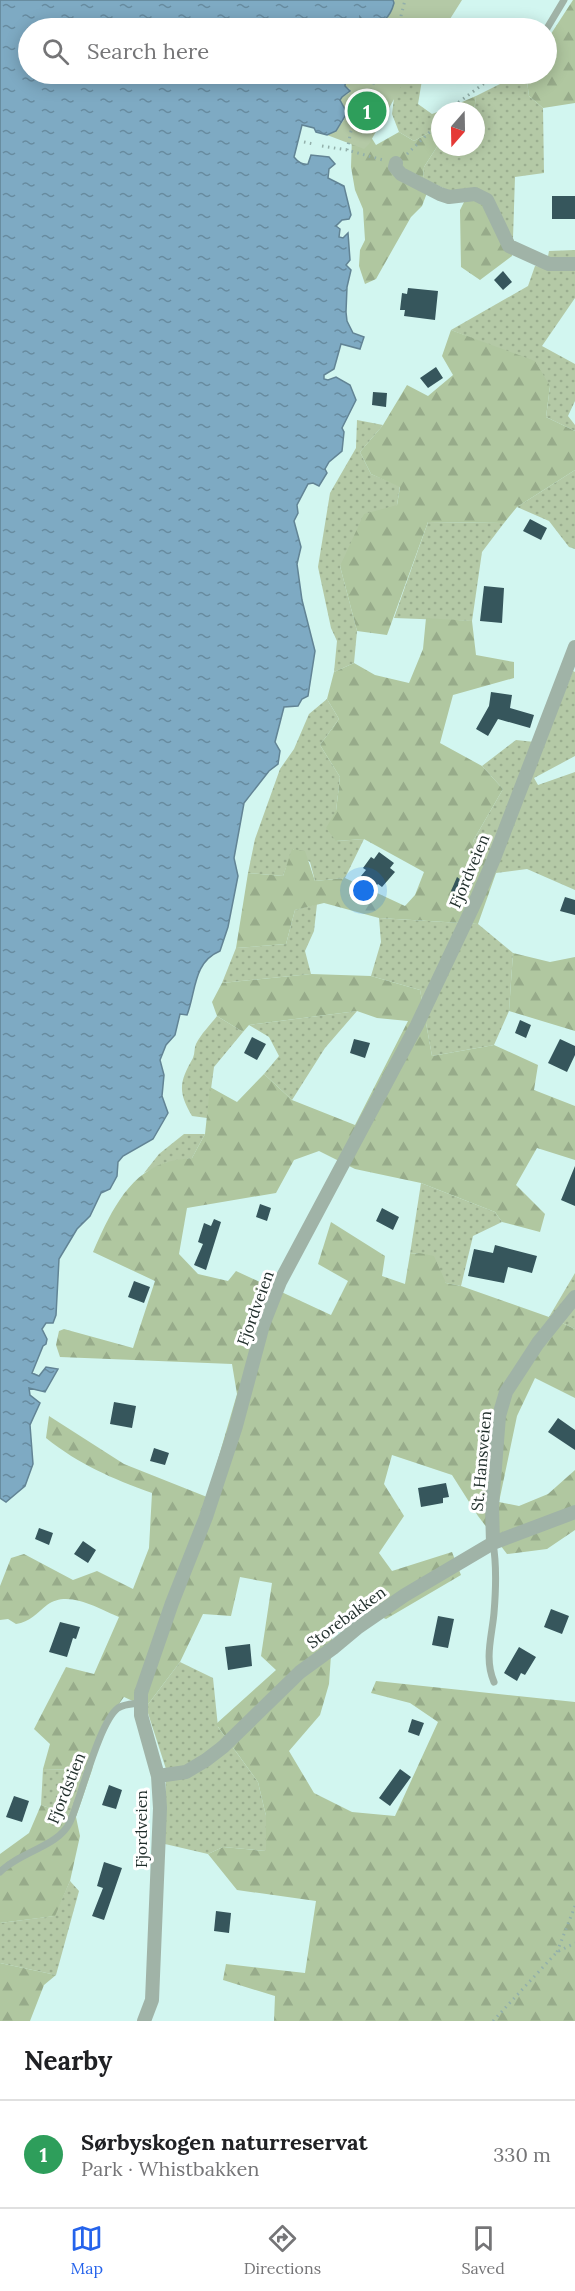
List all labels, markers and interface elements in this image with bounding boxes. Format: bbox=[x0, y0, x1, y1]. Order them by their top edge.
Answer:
search box bbox=[18, 18, 557, 84]
icon: search bbox=[39, 35, 72, 68]
text: Search here bbox=[87, 37, 209, 65]
pin: 1 bbox=[348, 88, 386, 134]
north arrow bbox=[431, 102, 485, 156]
street label: Fjordveien bbox=[445, 831, 494, 911]
your location bbox=[349, 876, 378, 905]
street label: Fjordveien bbox=[232, 1268, 278, 1348]
street label: St. Hansveien bbox=[467, 1410, 495, 1512]
street label: Storebakken bbox=[302, 1581, 390, 1652]
street label: Fjordstien bbox=[43, 1749, 89, 1827]
street label: Fjordveien bbox=[131, 1790, 151, 1868]
text: Nearby bbox=[24, 2044, 112, 2077]
text: Sørbyskogen naturreservat bbox=[81, 2128, 368, 2156]
text: 1 bbox=[39, 2142, 48, 2167]
text: 330 m bbox=[493, 2142, 551, 2167]
text: Park · Whistbakken bbox=[81, 2156, 259, 2181]
tab: Map bbox=[70, 2222, 103, 2278]
tab: Directions bbox=[244, 2222, 321, 2278]
tab: Saved bbox=[461, 2222, 505, 2278]

